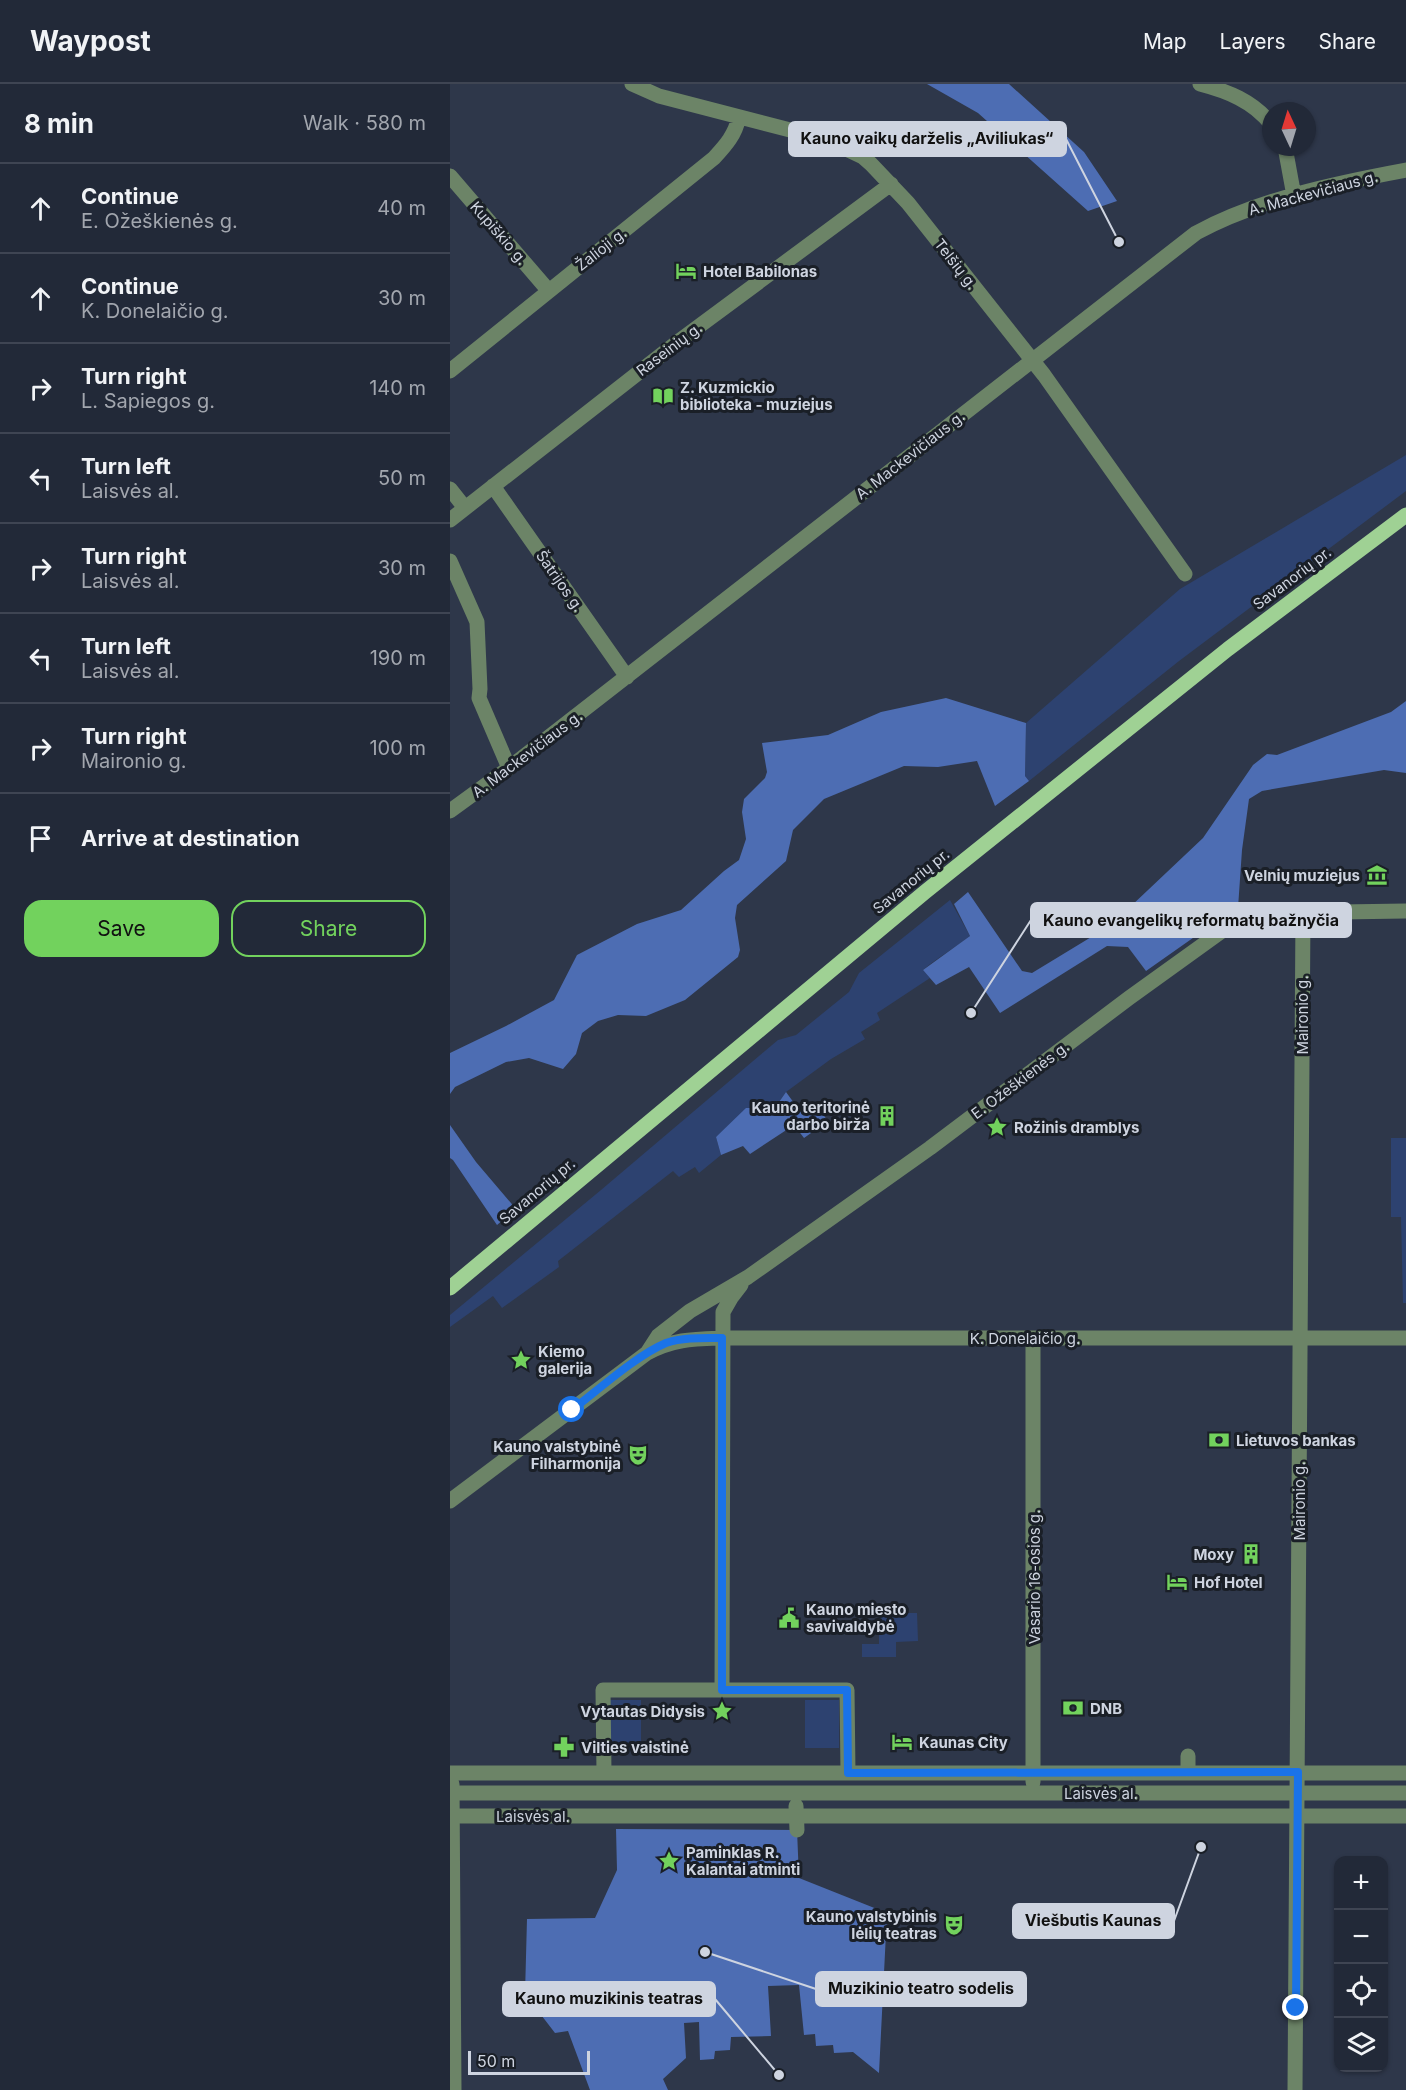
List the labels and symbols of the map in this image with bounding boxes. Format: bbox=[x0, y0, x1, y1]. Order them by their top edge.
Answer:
north arrow bbox=[1262, 102, 1316, 156]
callout: Kauno vaikų darželis „Aviliukas“ bbox=[789, 122, 1066, 156]
text: Kauno vaikų darželis „Aviliukas“ bbox=[800, 128, 1054, 148]
street label: A. Mackevičiaus g. bbox=[1246, 167, 1380, 219]
street label: Kupiškio g. bbox=[466, 197, 532, 269]
street label: Žalioji g. bbox=[572, 223, 630, 275]
street label: Telšių g. bbox=[930, 235, 982, 293]
hotel icon: Hotel Babilonas bbox=[674, 259, 698, 283]
place label: Hotel Babilonas bbox=[703, 262, 817, 281]
street label: Raseinių g. bbox=[632, 318, 706, 380]
place label: Z. Kuzmickio biblioteka - muziejus bbox=[680, 378, 833, 414]
library icon: Z. Kuzmickio biblioteka - muziejus bbox=[651, 384, 675, 408]
street label: A. Mackevičiaus g. bbox=[852, 407, 968, 503]
street label: Savanorių pr. bbox=[1249, 542, 1335, 614]
street label: Šatrijos g. bbox=[532, 547, 588, 615]
street label: A. Mackevičiaus g. bbox=[468, 706, 586, 802]
street label: Savanorių pr. bbox=[869, 844, 953, 918]
museum icon: Velnių muziejus bbox=[1365, 863, 1389, 887]
place label: Velnių muziejus bbox=[1244, 866, 1360, 885]
callout: Kauno evangelikų reformatų bažnyčia bbox=[1031, 903, 1351, 937]
text: Kauno evangelikų reformatų bažnyčia bbox=[1043, 910, 1339, 930]
street label: Maironio g. bbox=[1293, 975, 1312, 1055]
street label: E. Ožeškienės g. bbox=[967, 1037, 1073, 1123]
place label: Kauno teritorinė darbo birža bbox=[751, 1098, 870, 1134]
building icon: Kauno teritorinė darbo birža bbox=[875, 1104, 899, 1128]
place icon: Rožinis dramblys bbox=[985, 1115, 1009, 1139]
place label: Rožinis dramblys bbox=[1014, 1118, 1139, 1137]
street label: Savanorių pr. bbox=[495, 1154, 579, 1228]
street label: K. Donelaičio g. bbox=[970, 1329, 1080, 1348]
place label: Kiemo galerija bbox=[538, 1342, 592, 1378]
place icon: Kiemo galerija bbox=[509, 1348, 533, 1372]
route start bbox=[558, 1396, 584, 1422]
bank icon: Lietuvos bankas bbox=[1207, 1428, 1231, 1452]
place label: Lietuvos bankas bbox=[1236, 1431, 1356, 1450]
place label: Kauno valstybinė Filharmonija bbox=[493, 1437, 621, 1473]
theatre icon: Kauno valstybinė Filharmonija bbox=[626, 1443, 650, 1467]
street label: Maironio g. bbox=[1290, 1461, 1309, 1541]
street label: Vasario 16-osios g. bbox=[1025, 1510, 1044, 1644]
building icon: Moxy bbox=[1239, 1542, 1263, 1566]
place label: Moxy bbox=[1193, 1545, 1234, 1564]
hotel icon: Hof Hotel bbox=[1165, 1570, 1189, 1594]
place label: Hof Hotel bbox=[1194, 1573, 1263, 1592]
place label: Kauno miesto savivaldybė bbox=[806, 1600, 907, 1636]
public building icon: Kauno miesto savivaldybė bbox=[777, 1606, 801, 1630]
bank icon: DNB bbox=[1061, 1696, 1085, 1720]
place icon: Vytautas Didysis bbox=[710, 1699, 734, 1723]
place label: DNB bbox=[1090, 1699, 1122, 1718]
place label: Vytautas Didysis bbox=[580, 1702, 705, 1721]
hotel icon: Kaunas City bbox=[890, 1730, 914, 1754]
place label: Kaunas City bbox=[919, 1733, 1008, 1752]
pharmacy icon: Vilties vaistinė bbox=[552, 1735, 576, 1759]
place label: Vilties vaistinė bbox=[581, 1738, 689, 1757]
street label: Laisvės al. bbox=[1064, 1784, 1138, 1803]
street label: Laisvės al. bbox=[496, 1807, 570, 1826]
place label: Paminklas R. Kalantai atminti bbox=[686, 1843, 800, 1879]
place icon: Paminklas R. Kalantai atminti bbox=[657, 1849, 681, 1873]
callout: Viešbutis Kaunas bbox=[1013, 1904, 1174, 1938]
place label: Kauno valstybinis lėlių teatras bbox=[806, 1907, 937, 1943]
text: Viešbutis Kaunas bbox=[1025, 1910, 1161, 1930]
theatre icon: Kauno valstybinis lėlių teatras bbox=[942, 1913, 966, 1937]
callout: Muzikinio teatro sodelis bbox=[816, 1972, 1026, 2006]
text: Muzikinio teatro sodelis bbox=[828, 1978, 1014, 1998]
callout: Kauno muzikinis teatras bbox=[503, 1982, 715, 2016]
text: Kauno muzikinis teatras bbox=[515, 1988, 703, 2008]
route end bbox=[1282, 1994, 1308, 2020]
scale bar bbox=[468, 2048, 590, 2076]

